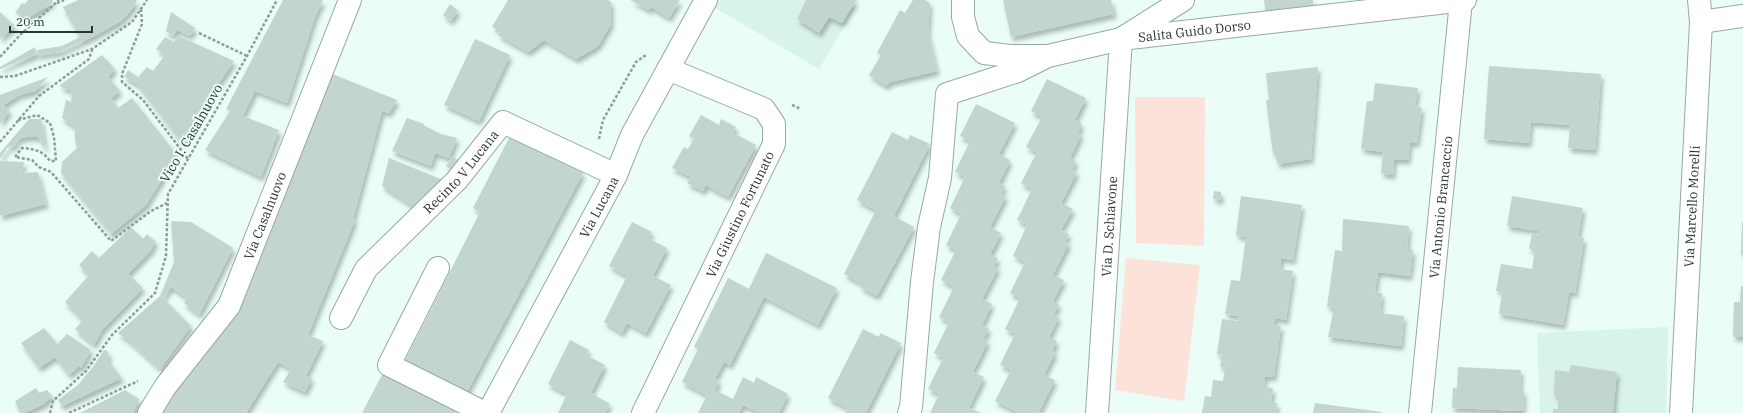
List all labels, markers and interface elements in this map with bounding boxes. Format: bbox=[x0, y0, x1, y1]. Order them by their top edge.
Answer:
scale bar bbox=[10, 8, 92, 34]
text: 20 m bbox=[16, 14, 45, 29]
street label: Salita Guido Dorso bbox=[1137, 16, 1252, 46]
street label: Vico I. Casalnuovo bbox=[156, 81, 227, 185]
street label: Recinto V Lucana bbox=[420, 127, 502, 217]
street label: Via Antonio Brancaccio bbox=[1425, 135, 1457, 279]
street label: Via Marcello Morelli bbox=[1680, 145, 1704, 268]
street label: Via Giustino Fortunato bbox=[702, 149, 778, 281]
street label: Via Casalnuovo bbox=[240, 169, 290, 262]
street label: Via Lucana bbox=[576, 173, 623, 241]
street label: Via D. Schiavone bbox=[1098, 176, 1121, 277]

